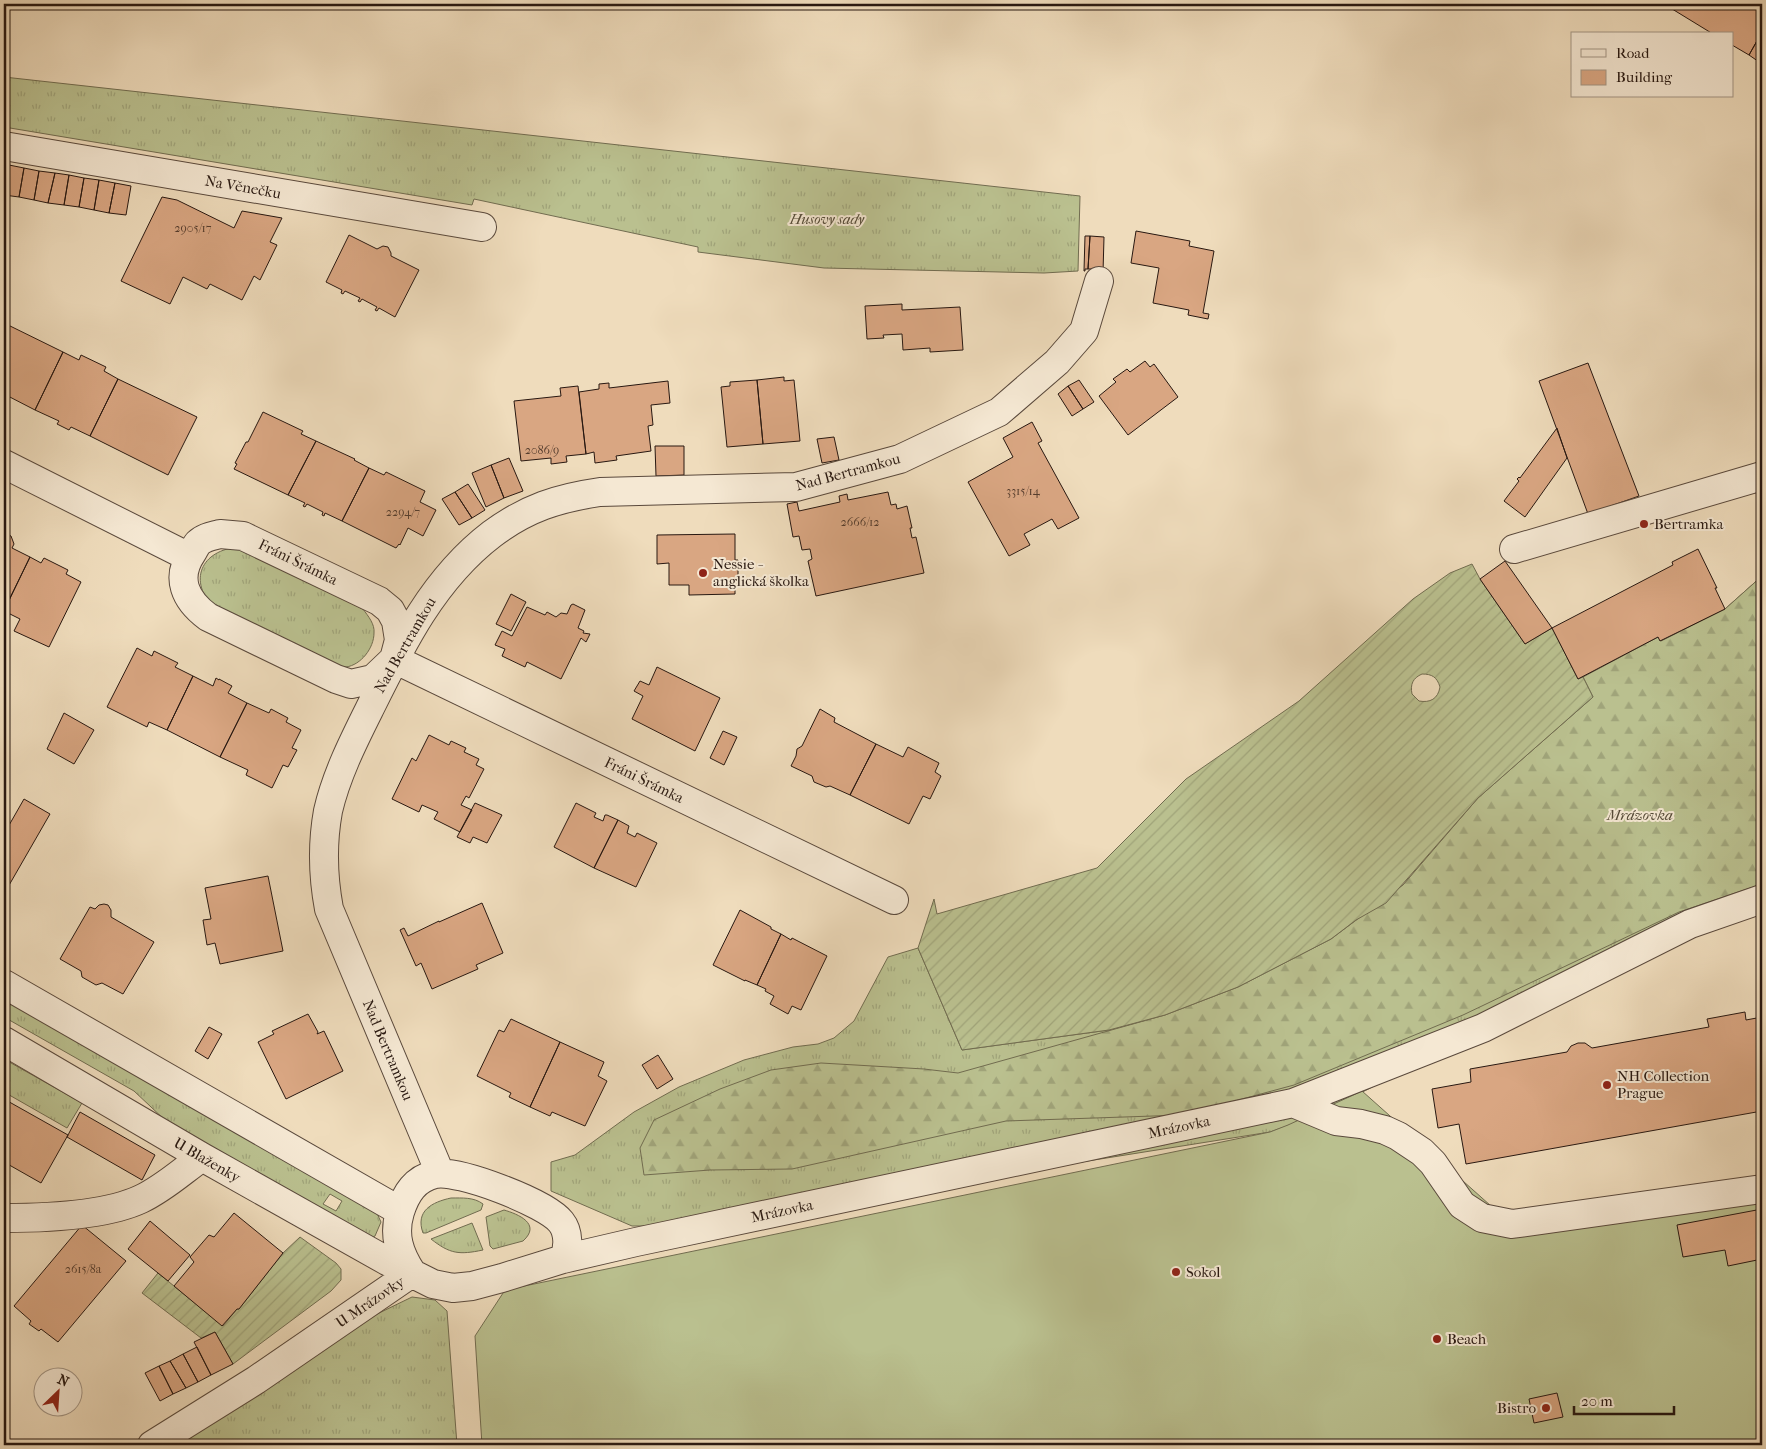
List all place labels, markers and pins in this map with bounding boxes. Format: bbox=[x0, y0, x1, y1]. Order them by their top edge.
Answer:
place label: Bertramka bbox=[1654, 515, 1724, 533]
marker: Bertramka bbox=[1638, 518, 1650, 530]
place label: Nessie - anglická školka bbox=[713, 555, 810, 590]
marker: Nessie - anglická školka bbox=[697, 567, 709, 579]
place label: NH Collection Prague bbox=[1617, 1067, 1709, 1102]
marker: NH Collection Prague bbox=[1601, 1079, 1613, 1091]
place label: Sokol bbox=[1186, 1263, 1220, 1281]
marker: Sokol bbox=[1170, 1266, 1182, 1278]
place label: Beach bbox=[1447, 1330, 1487, 1348]
marker: Beach bbox=[1431, 1333, 1443, 1345]
place label: Bistro bbox=[1497, 1399, 1536, 1417]
marker: Bistro bbox=[1540, 1402, 1552, 1414]

